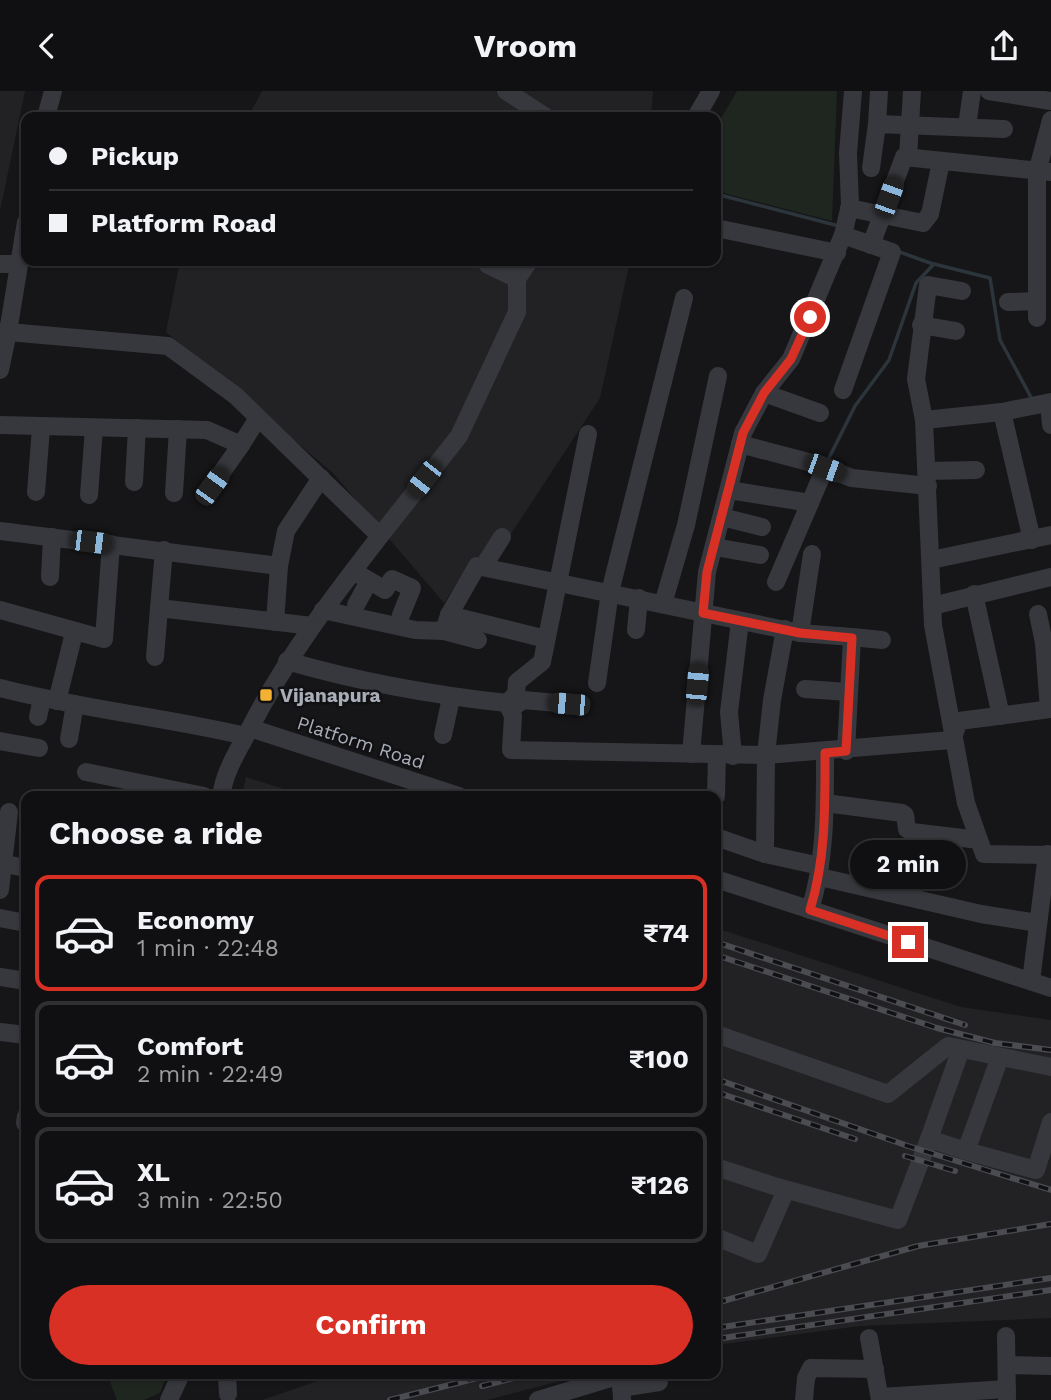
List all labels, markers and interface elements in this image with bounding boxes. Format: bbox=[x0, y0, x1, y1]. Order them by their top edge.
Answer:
icon: back bbox=[28, 27, 66, 65]
text: Vroom bbox=[474, 27, 577, 65]
icon: share bbox=[985, 27, 1023, 65]
text: Pickup bbox=[91, 141, 179, 171]
car bbox=[872, 174, 907, 220]
text: Platform Road bbox=[91, 208, 277, 238]
route start bbox=[794, 301, 826, 333]
car bbox=[802, 451, 849, 485]
car bbox=[403, 456, 446, 502]
car bbox=[192, 463, 233, 509]
car bbox=[69, 529, 114, 555]
car bbox=[685, 662, 710, 706]
place label: Vijanapura bbox=[280, 684, 381, 707]
marker: Vijanapura bbox=[258, 687, 274, 703]
car bbox=[548, 692, 591, 716]
street label: Platform Road bbox=[294, 711, 427, 774]
text: Choose a ride bbox=[49, 814, 263, 852]
callout: 2 min bbox=[850, 841, 966, 889]
text: 2 min bbox=[877, 851, 939, 878]
icon: car bbox=[53, 902, 116, 965]
text: Economy bbox=[137, 905, 254, 935]
text: ₹74 bbox=[643, 918, 689, 948]
route end bbox=[892, 926, 924, 958]
text: 1 min · 22:48 bbox=[137, 935, 279, 962]
icon: car bbox=[53, 1028, 116, 1091]
text: Comfort bbox=[137, 1031, 243, 1061]
text: ₹100 bbox=[629, 1044, 689, 1074]
text: 2 min · 22:49 bbox=[137, 1061, 283, 1088]
icon: car bbox=[53, 1154, 116, 1217]
text: XL bbox=[137, 1157, 170, 1187]
text: ₹126 bbox=[631, 1170, 689, 1200]
text: 3 min · 22:50 bbox=[137, 1187, 283, 1214]
button: Confirm bbox=[49, 1285, 693, 1365]

